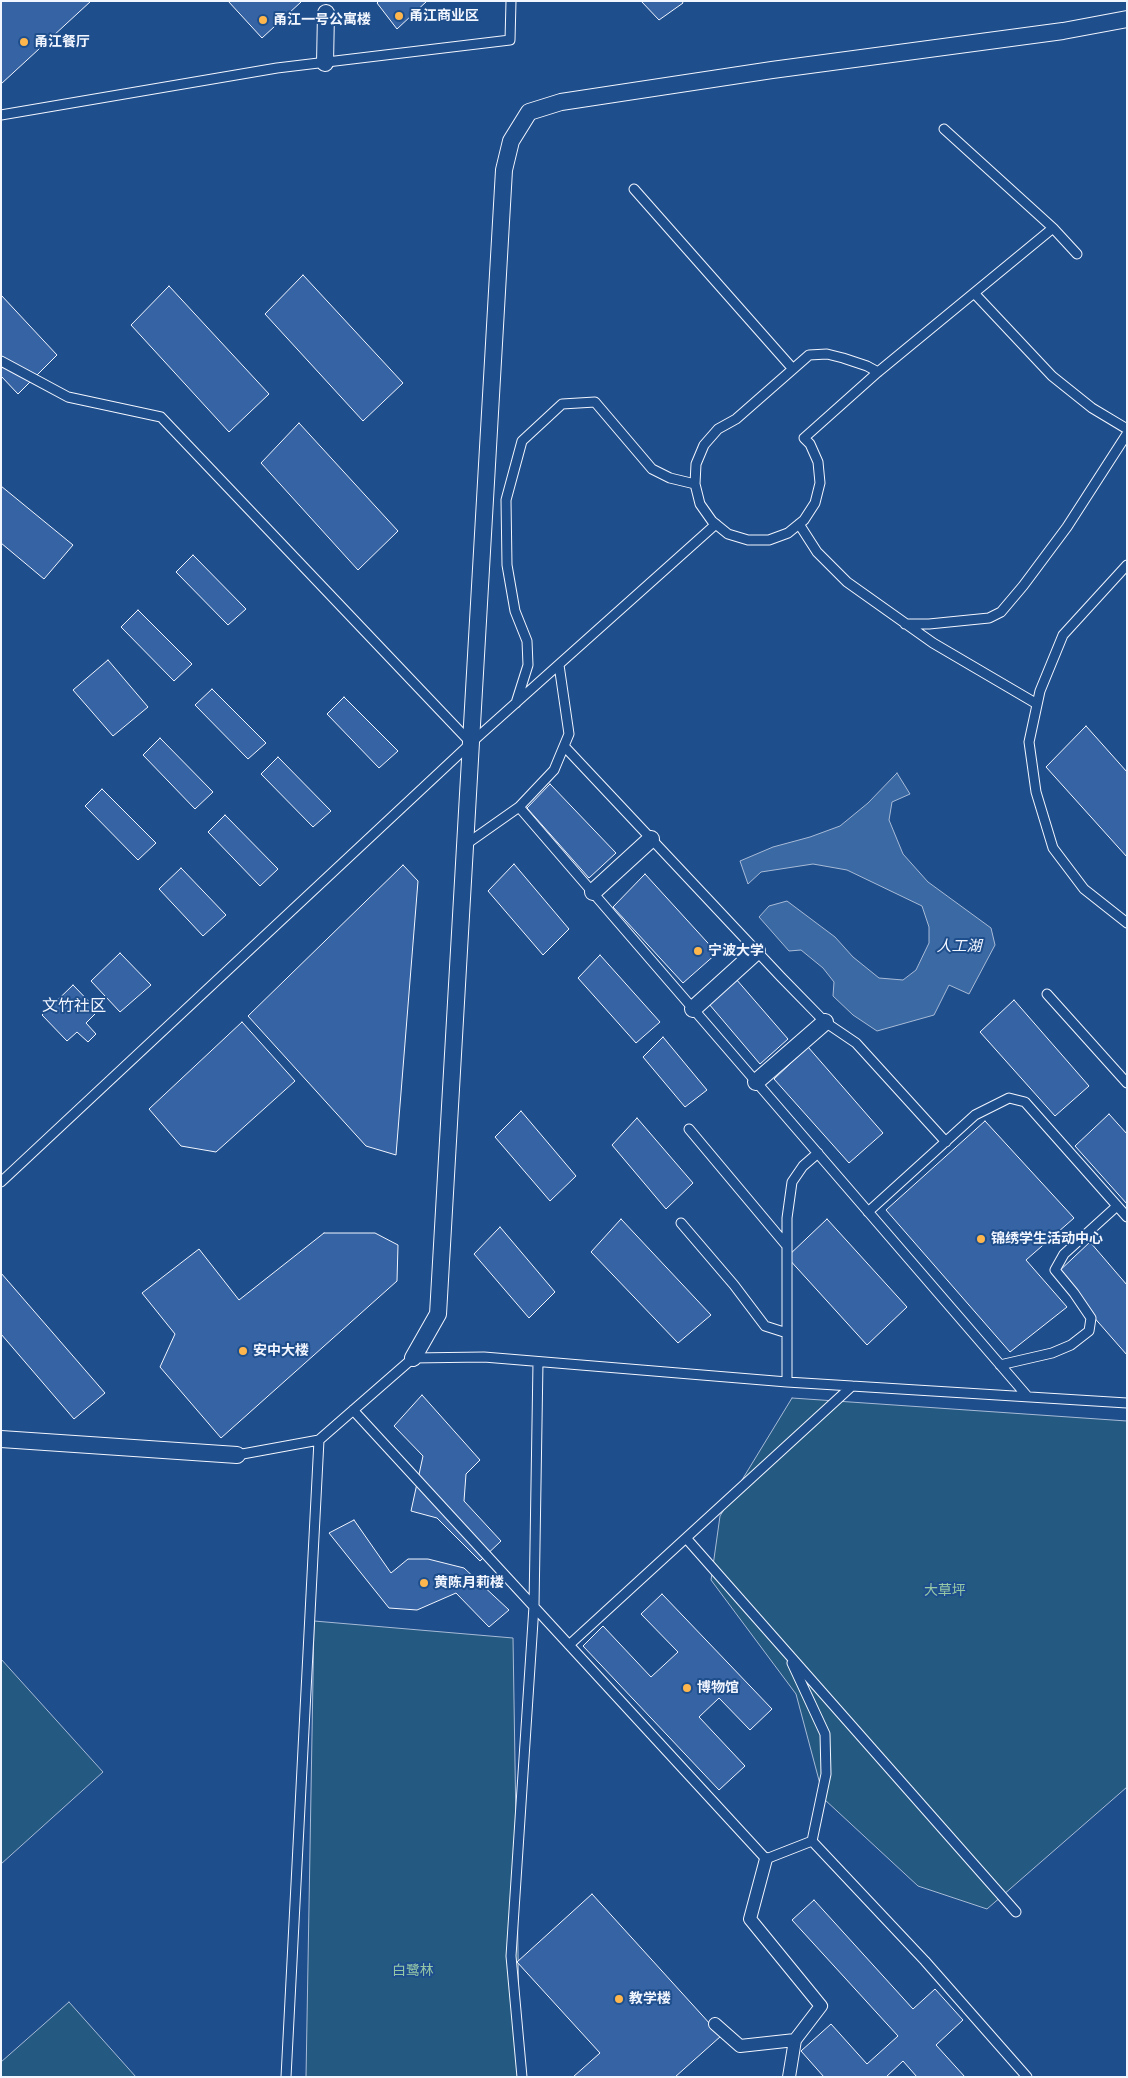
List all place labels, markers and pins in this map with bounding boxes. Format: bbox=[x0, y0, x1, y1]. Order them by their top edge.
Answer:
place label: 甬江商业区 bbox=[409, 8, 479, 24]
marker: 甬江商业区 bbox=[393, 10, 405, 22]
place label: 甬江一号公寓楼 bbox=[273, 12, 371, 28]
marker: 甬江一号公寓楼 bbox=[257, 14, 269, 26]
place label: 甬江餐厅 bbox=[34, 34, 90, 50]
marker: 甬江餐厅 bbox=[18, 36, 30, 48]
place label: 宁波大学 bbox=[708, 943, 764, 959]
marker: 宁波大学 bbox=[692, 945, 704, 957]
place label: 锦绣学生活动中心 bbox=[991, 1231, 1103, 1247]
marker: 锦绣学生活动中心 bbox=[975, 1233, 987, 1245]
place label: 安中大楼 bbox=[253, 1343, 309, 1359]
marker: 安中大楼 bbox=[237, 1345, 249, 1357]
place label: 黄陈月莉楼 bbox=[434, 1575, 504, 1591]
marker: 黄陈月莉楼 bbox=[418, 1577, 430, 1589]
place label: 博物馆 bbox=[697, 1680, 739, 1696]
marker: 博物馆 bbox=[681, 1682, 693, 1694]
place label: 教学楼 bbox=[629, 1991, 671, 2007]
marker: 教学楼 bbox=[613, 1993, 625, 2005]

